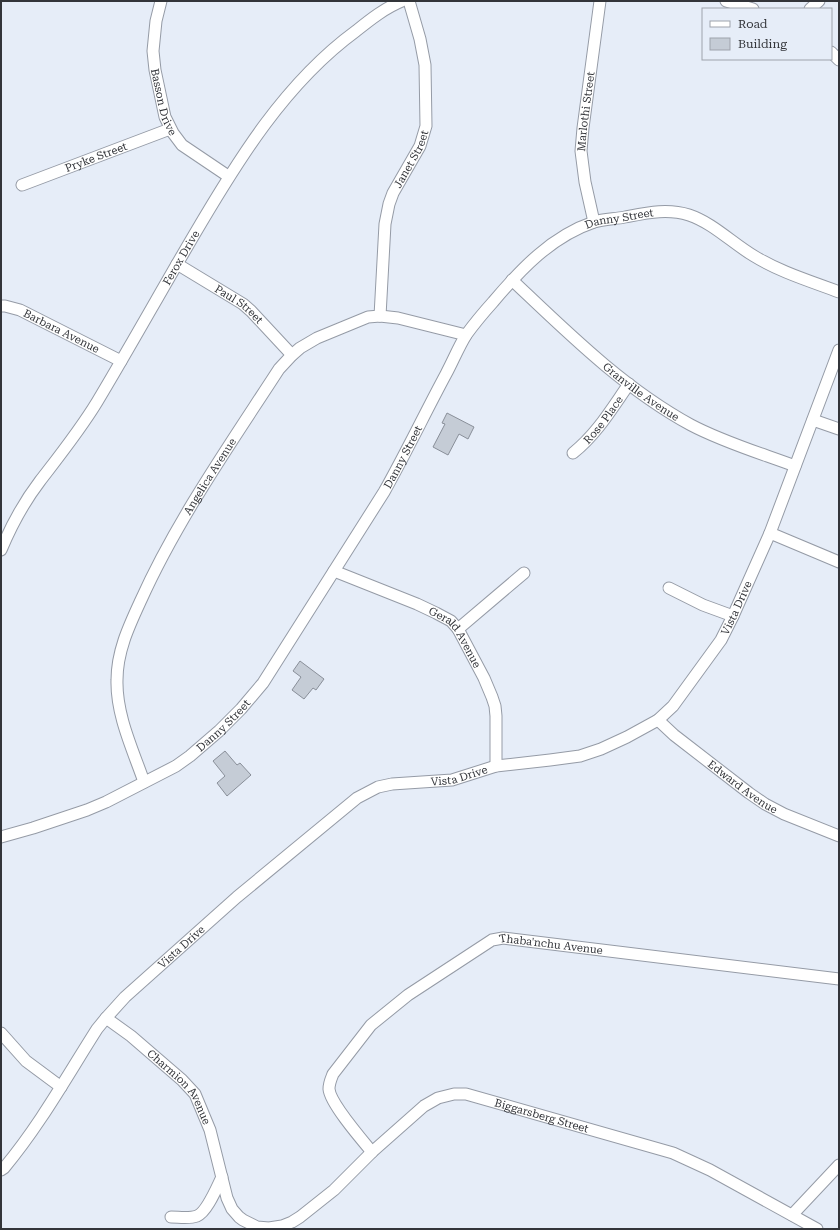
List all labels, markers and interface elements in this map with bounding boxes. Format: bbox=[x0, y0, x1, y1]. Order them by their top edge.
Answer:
legend bbox=[702, 8, 832, 60]
text: Road bbox=[738, 17, 768, 31]
text: Building bbox=[738, 37, 787, 51]
street label: Basson Drive bbox=[148, 67, 179, 138]
street label: Marlothi Street bbox=[575, 71, 597, 152]
street label: Janet Street bbox=[391, 129, 431, 190]
street label: Pryke Street bbox=[63, 140, 129, 175]
street label: Danny Street bbox=[583, 206, 654, 232]
street label: Ferox Drive bbox=[160, 228, 202, 288]
street label: Paul Street bbox=[212, 282, 266, 327]
street label: Barbara Avenue bbox=[21, 307, 101, 356]
street label: Granville Avenue bbox=[600, 360, 681, 424]
street label: Rose Place bbox=[581, 394, 626, 447]
street label: Danny Street bbox=[381, 423, 425, 491]
street label: Angelica Avenue bbox=[181, 436, 239, 517]
street label: Vista Drive bbox=[719, 579, 755, 637]
street label: Gerald Avenue bbox=[426, 604, 483, 670]
street label: Danny Street bbox=[194, 697, 253, 754]
street label: Edward Avenue bbox=[705, 758, 780, 816]
street label: Vista Drive bbox=[430, 763, 489, 788]
street label: Vista Drive bbox=[156, 923, 208, 971]
street label: Thaba'nchu Avenue bbox=[498, 931, 604, 957]
street label: Charmion Avenue bbox=[144, 1047, 213, 1127]
street label: Biggarsberg Street bbox=[493, 1096, 590, 1136]

